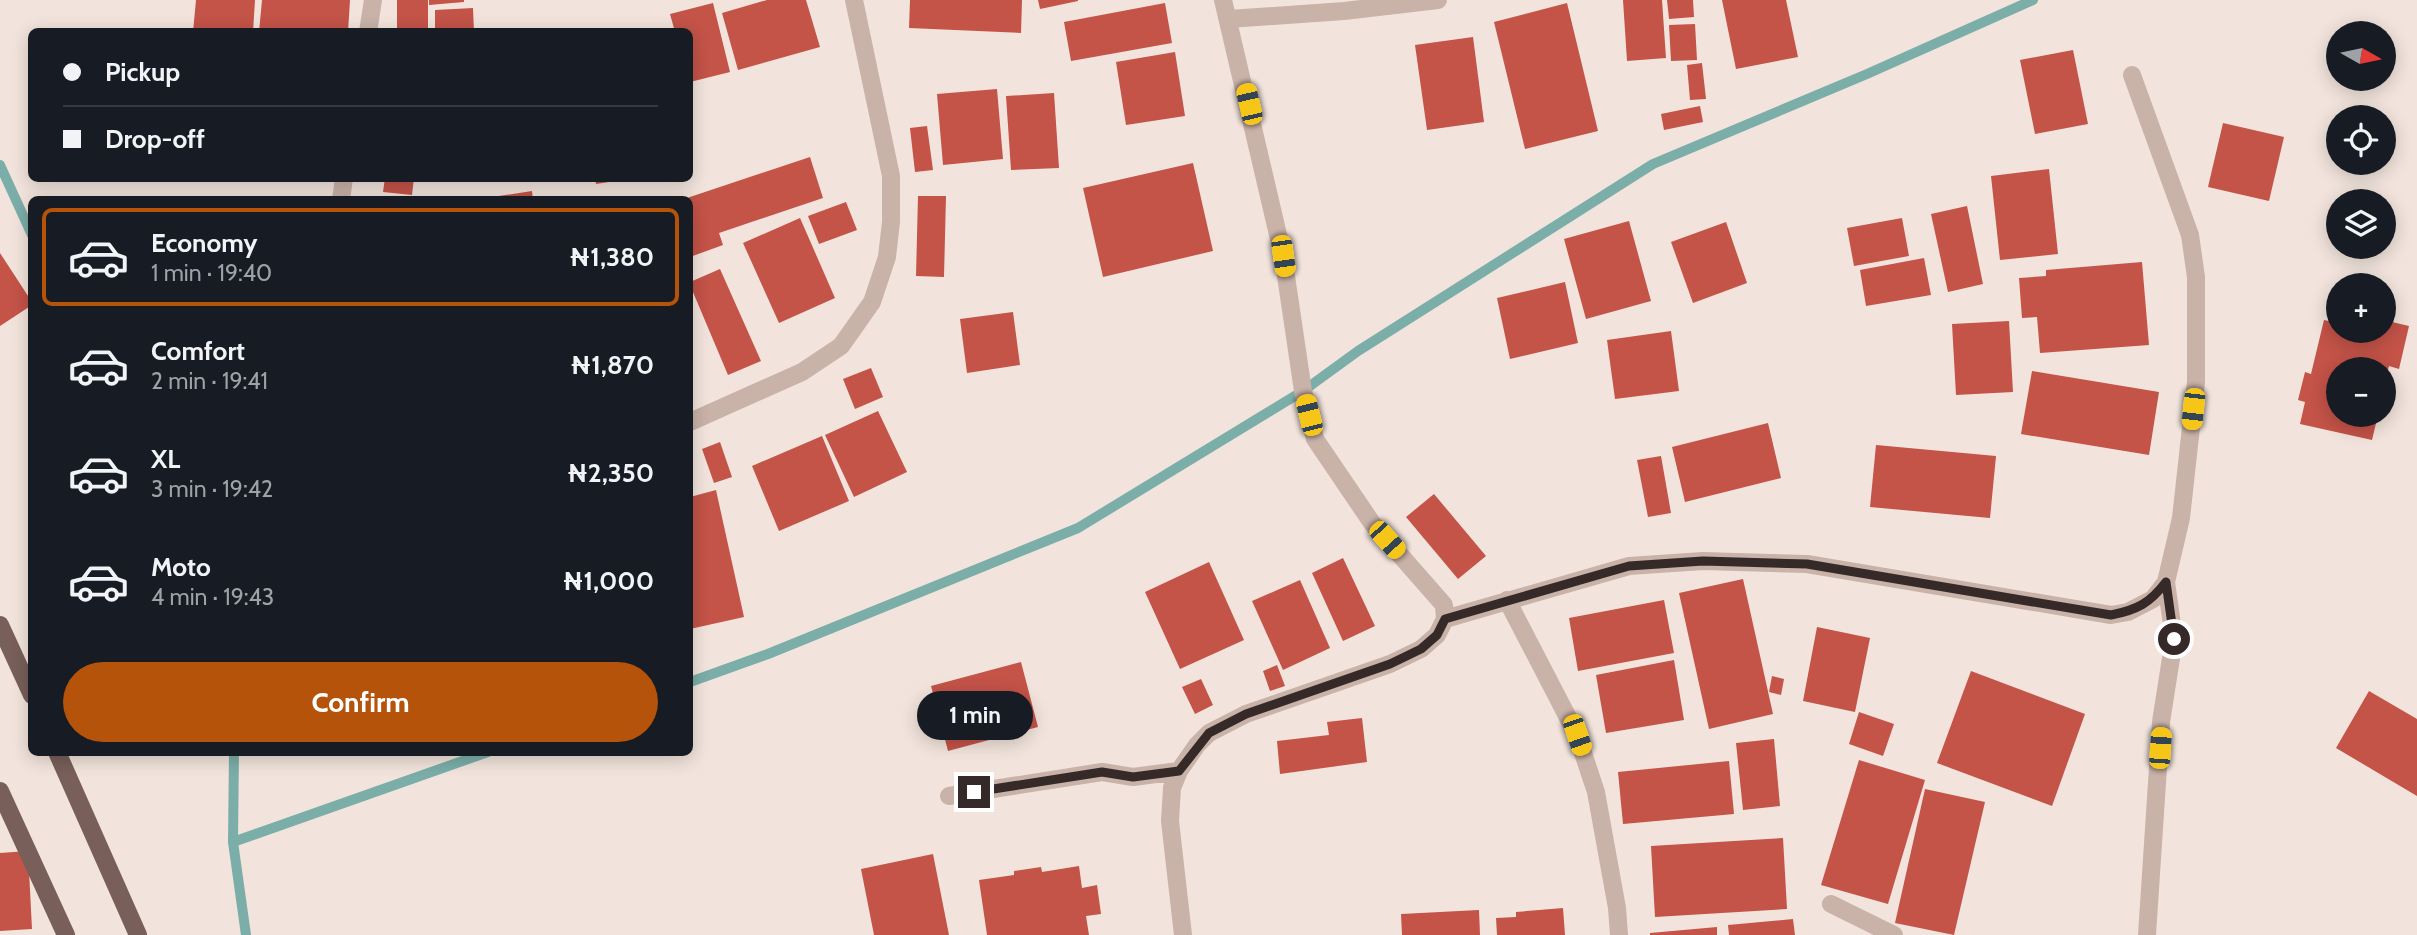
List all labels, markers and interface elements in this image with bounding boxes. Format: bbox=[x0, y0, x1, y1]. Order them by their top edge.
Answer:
north arrow bbox=[2326, 21, 2396, 91]
map controls bbox=[2326, 21, 2396, 427]
text: Pickup bbox=[105, 56, 180, 88]
car bbox=[1235, 81, 1264, 127]
button: locate bbox=[2326, 105, 2396, 175]
text: Drop-off bbox=[105, 123, 205, 155]
button: layers bbox=[2326, 189, 2396, 259]
icon: car bbox=[67, 226, 130, 289]
text: Economy bbox=[151, 227, 257, 259]
car bbox=[1270, 234, 1297, 278]
text: ₦1,380 bbox=[569, 241, 654, 273]
text: 1 min · 19:40 bbox=[151, 259, 272, 287]
button: + bbox=[2326, 273, 2396, 343]
icon: car bbox=[67, 334, 130, 397]
text: Comfort bbox=[151, 335, 245, 367]
text: ₦1,870 bbox=[570, 349, 654, 381]
button: − bbox=[2326, 357, 2396, 427]
text: 2 min · 19:41 bbox=[151, 367, 268, 395]
car bbox=[2181, 387, 2206, 431]
car bbox=[1294, 392, 1325, 438]
icon: car bbox=[67, 442, 130, 505]
text: XL bbox=[151, 443, 180, 475]
text: ₦2,350 bbox=[567, 457, 654, 489]
text: 3 min · 19:42 bbox=[151, 475, 273, 503]
car bbox=[1366, 517, 1409, 563]
icon: car bbox=[67, 550, 130, 613]
text: Moto bbox=[151, 551, 211, 583]
text: ₦1,000 bbox=[563, 565, 654, 597]
text: 4 min · 19:43 bbox=[151, 583, 274, 611]
route start bbox=[2158, 623, 2190, 655]
button: Confirm bbox=[63, 662, 658, 742]
callout: 1 min bbox=[916, 690, 1032, 740]
text: 1 min bbox=[949, 701, 1001, 729]
car bbox=[1561, 712, 1594, 758]
car bbox=[2149, 726, 2172, 770]
route end bbox=[958, 776, 990, 808]

